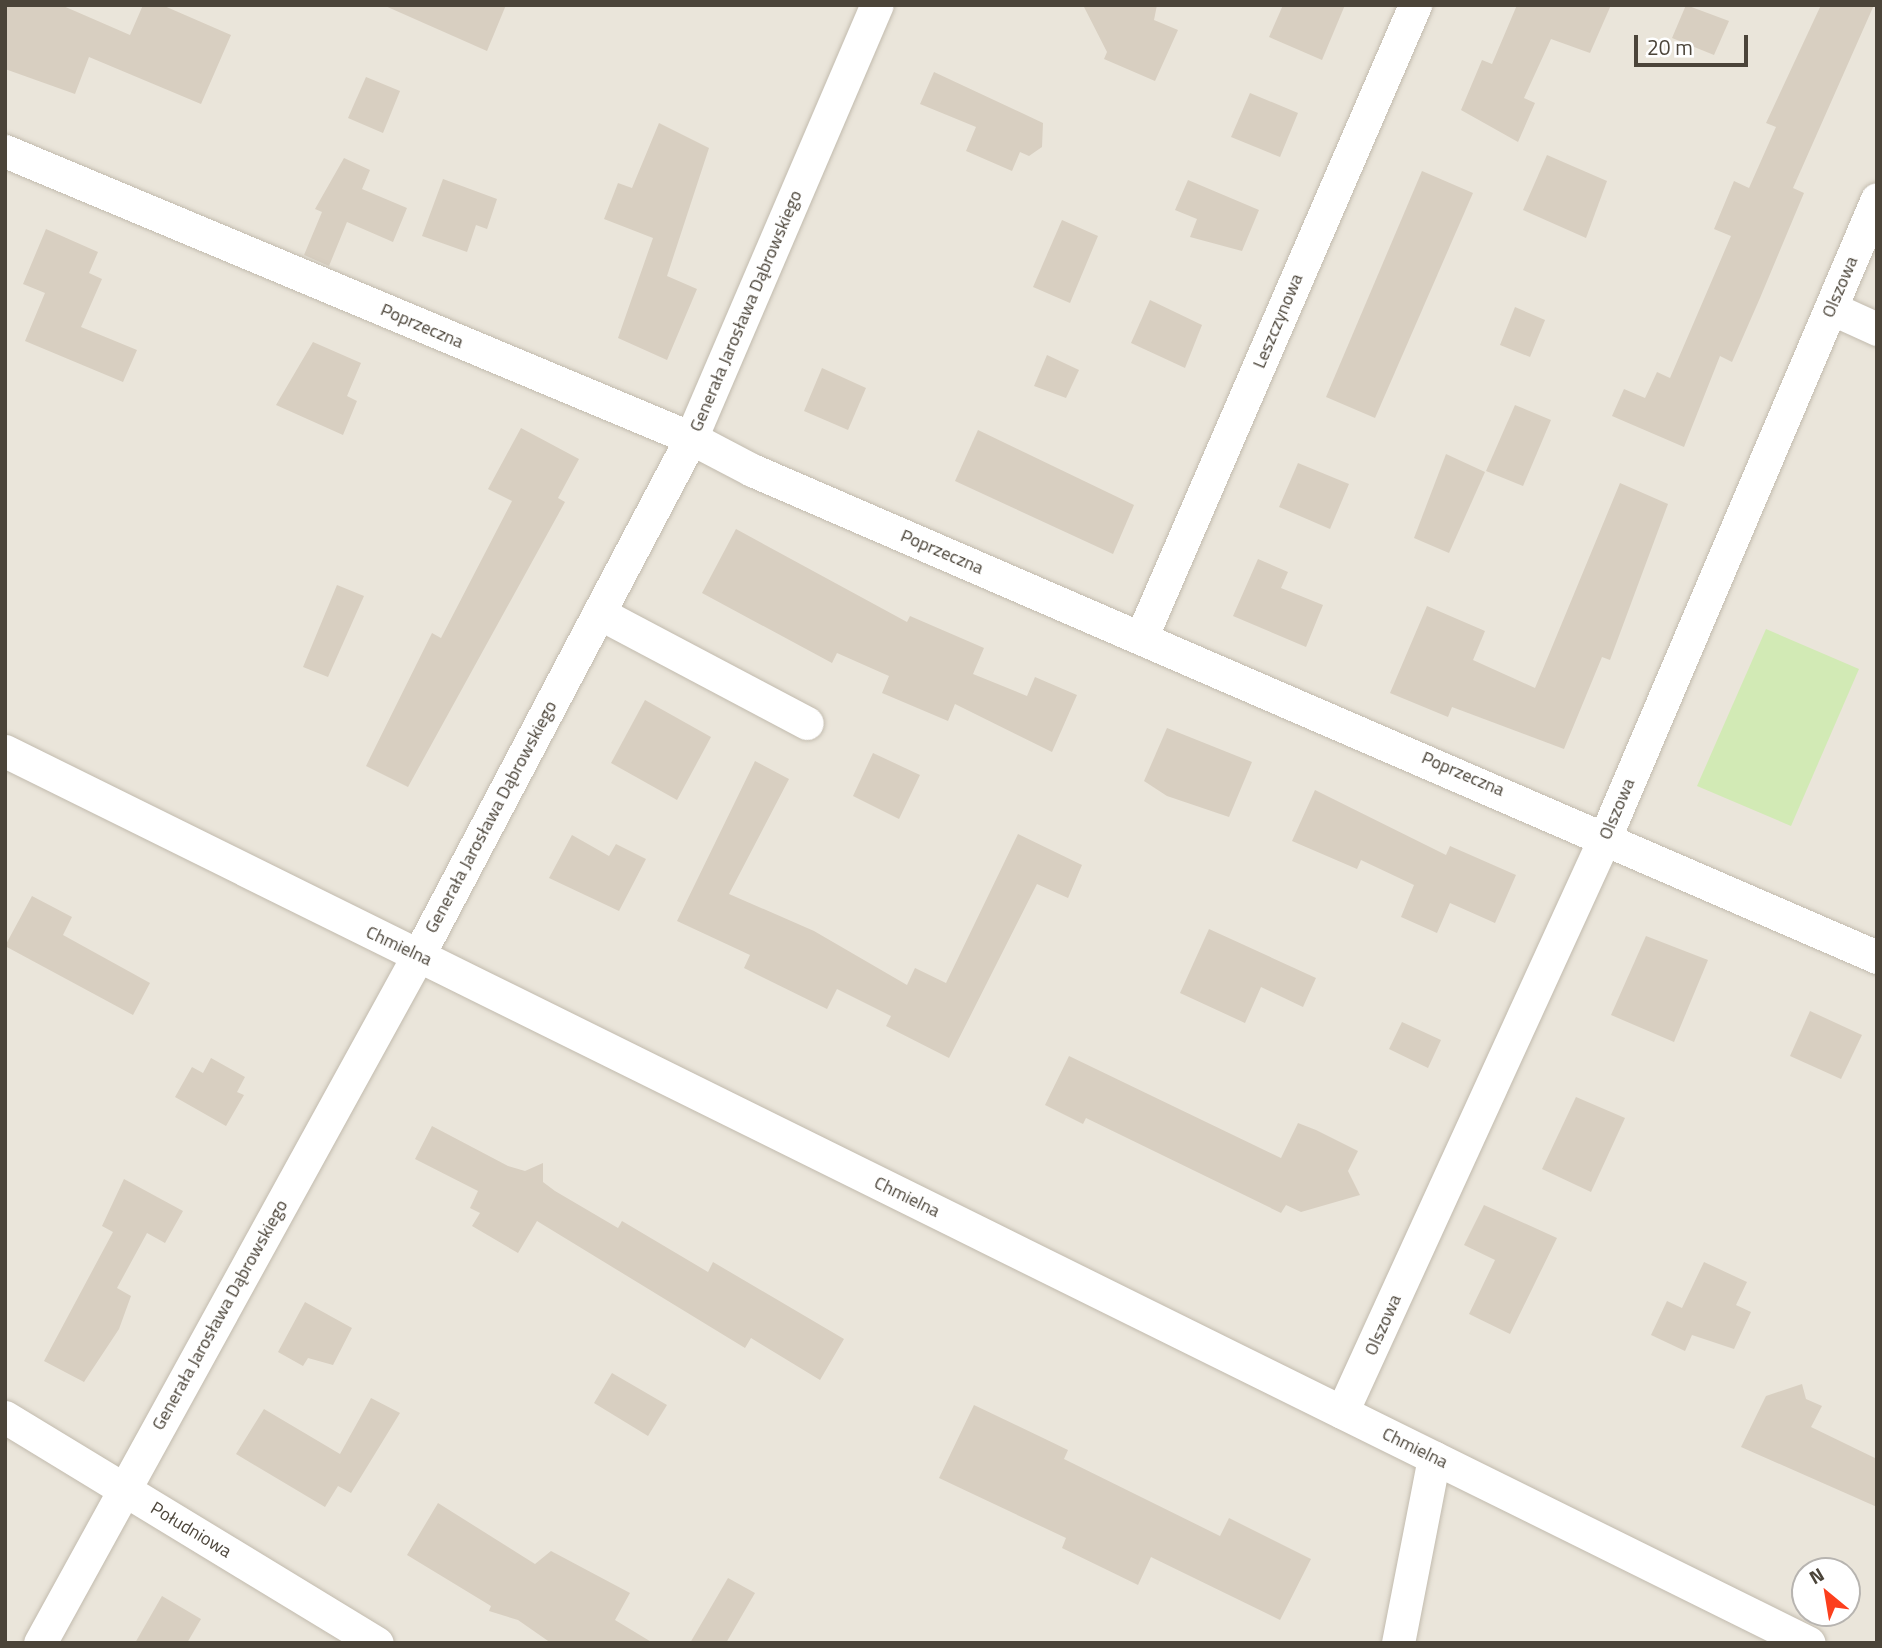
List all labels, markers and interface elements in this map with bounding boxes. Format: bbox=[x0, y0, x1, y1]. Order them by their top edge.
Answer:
scale bar bbox=[1637, 21, 1751, 65]
text: 20 m bbox=[1647, 31, 1693, 63]
street label: Generała Jarosława Dąbrowskiego bbox=[685, 187, 807, 435]
street label: Olszowa bbox=[1817, 253, 1863, 321]
street label: Leszczynowa bbox=[1248, 270, 1308, 372]
street label: Poprzeczna bbox=[377, 299, 467, 353]
street label: Poprzeczna bbox=[897, 525, 987, 579]
street label: Generała Jarosława Dąbrowskiego bbox=[420, 697, 562, 937]
street label: Poprzeczna bbox=[1418, 747, 1508, 801]
street label: Olszowa bbox=[1594, 775, 1640, 843]
street label: Chmielna bbox=[363, 921, 435, 971]
street label: Chmielna bbox=[871, 1172, 943, 1222]
street label: Generała Jarosława Dąbrowskiego bbox=[148, 1196, 292, 1434]
street label: Olszowa bbox=[1360, 1291, 1406, 1359]
street label: Chmielna bbox=[1379, 1423, 1451, 1473]
street label: Południowa bbox=[147, 1497, 235, 1563]
north arrow bbox=[1791, 1557, 1861, 1627]
text: N bbox=[1803, 1559, 1829, 1591]

